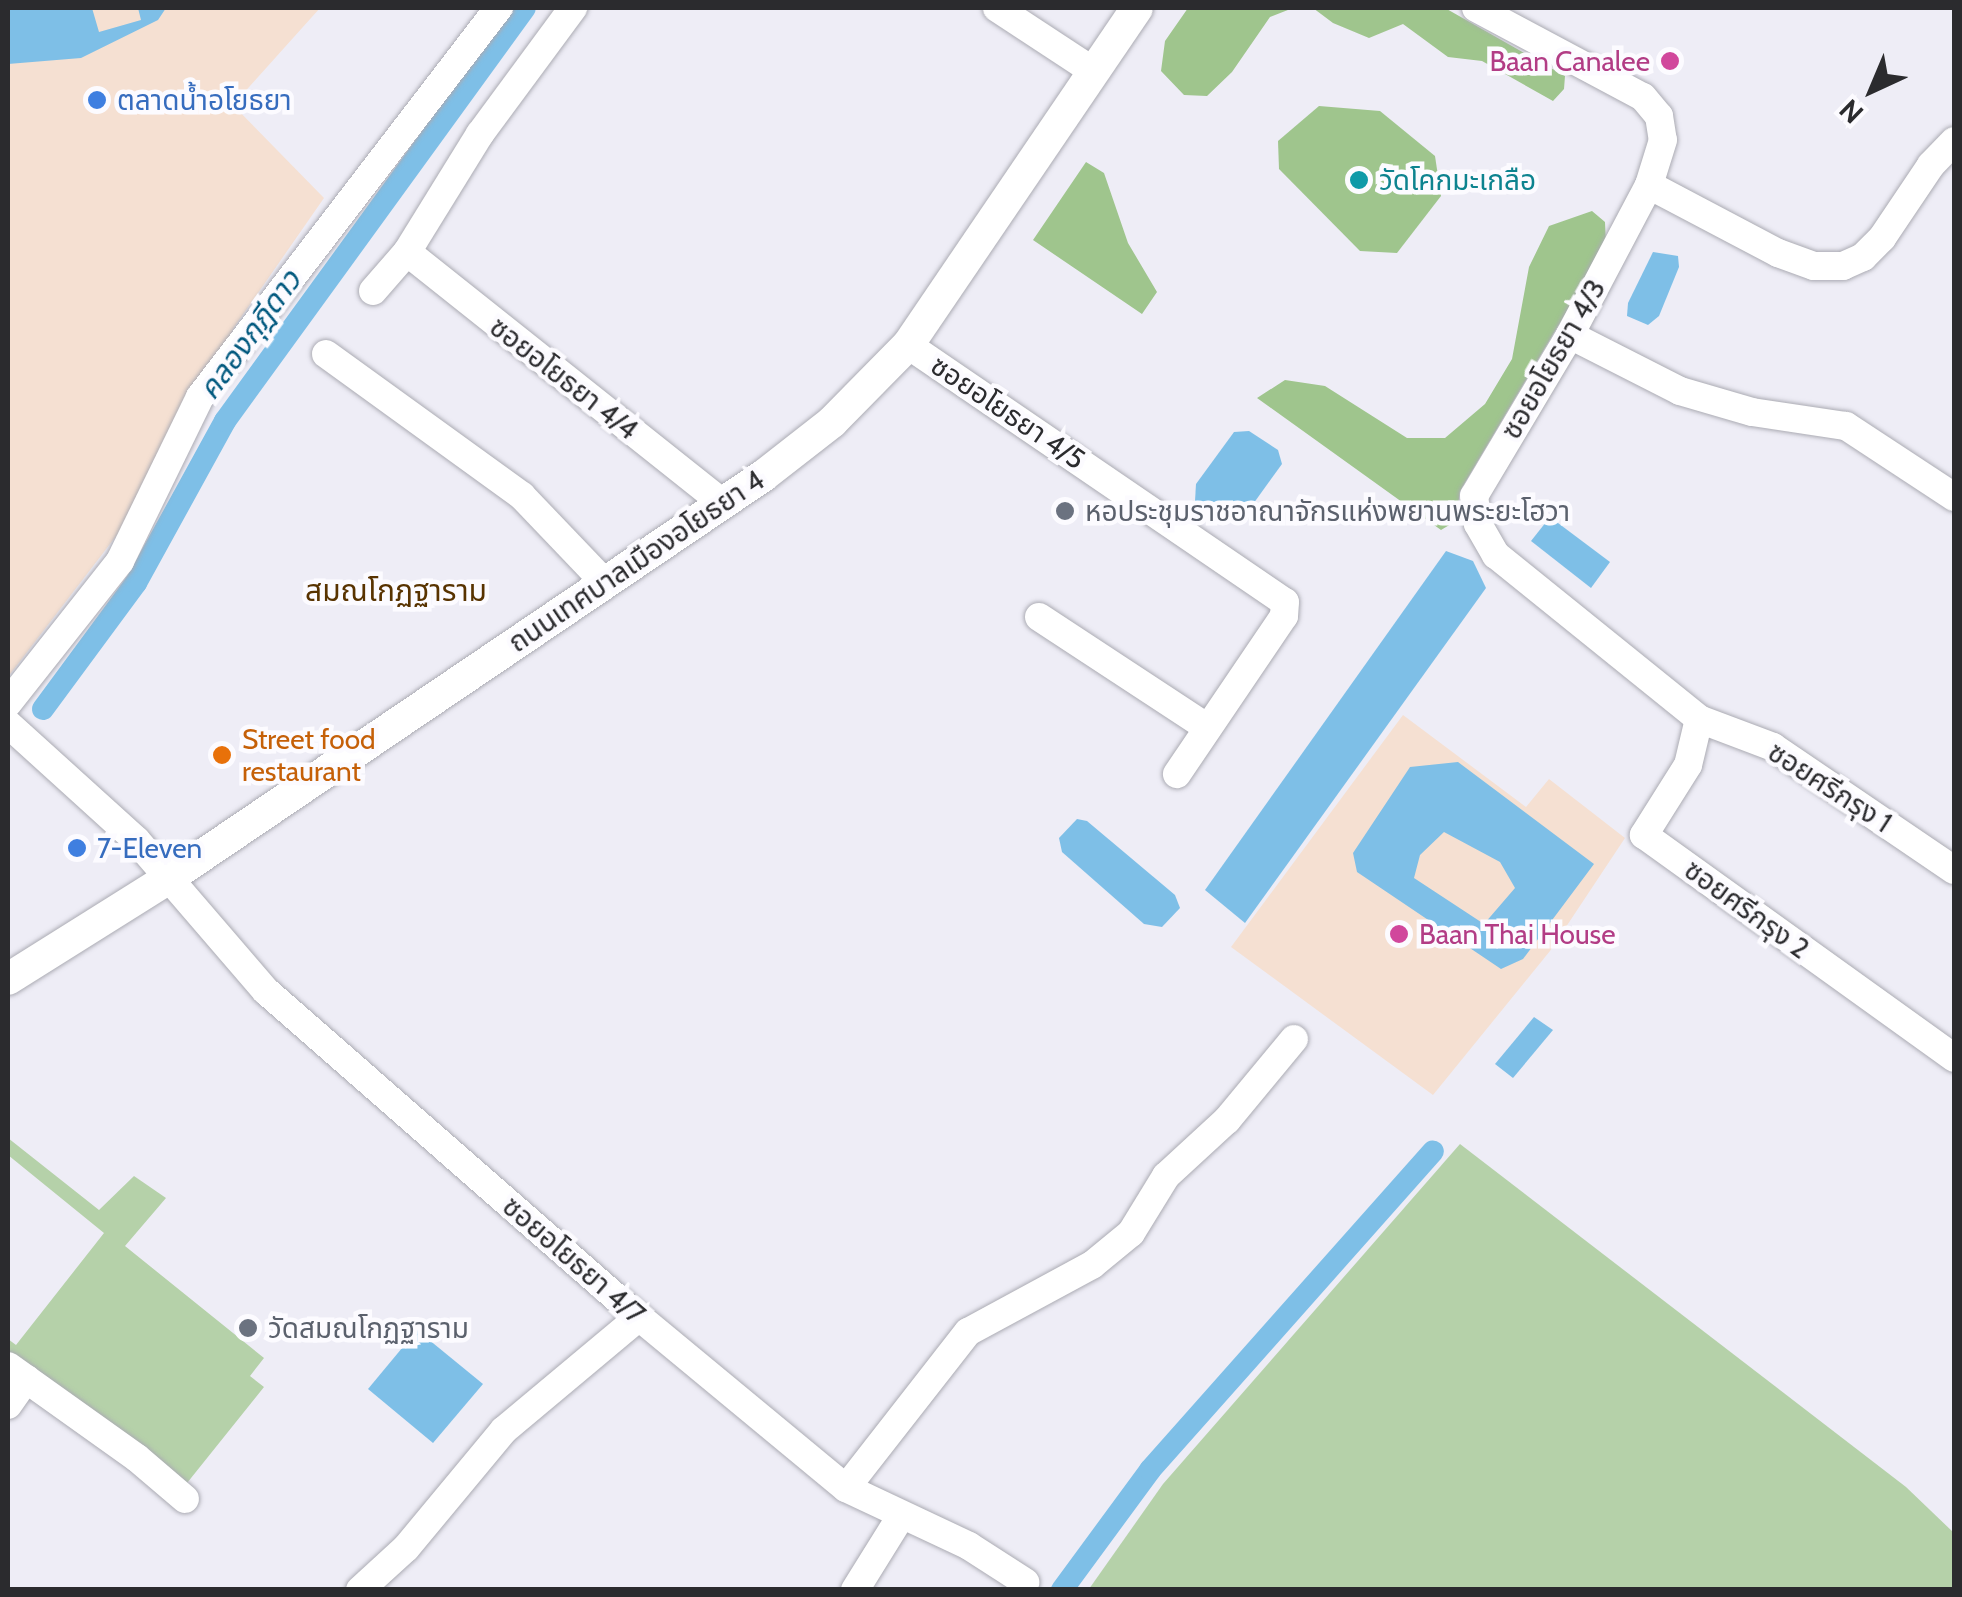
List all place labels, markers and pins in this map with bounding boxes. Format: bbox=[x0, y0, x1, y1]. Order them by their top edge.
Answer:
place label: Baan Canalee bbox=[1490, 44, 1650, 78]
marker: Baan Canalee bbox=[1659, 50, 1681, 72]
place label: ตลาดน้ำอโยธยา bbox=[117, 83, 292, 117]
marker: ตลาดน้ำอโยธยา bbox=[86, 89, 108, 111]
place label: วัดโคกมะเกลือ bbox=[1379, 163, 1536, 197]
marker: วัดโคกมะเกลือ bbox=[1348, 169, 1370, 191]
place label: หอประชุมราชอาณาจักรแห่งพยานพระยะโฮวา bbox=[1085, 494, 1570, 528]
marker: หอประชุมราชอาณาจักรแห่งพยานพระยะโฮวา bbox=[1054, 500, 1076, 522]
place label: Street food restaurant bbox=[242, 722, 376, 788]
marker: Street food restaurant bbox=[211, 744, 233, 766]
place label: 7-Eleven bbox=[97, 831, 202, 865]
marker: 7-Eleven bbox=[66, 837, 88, 859]
place label: Baan Thai House bbox=[1419, 917, 1616, 951]
marker: Baan Thai House bbox=[1388, 923, 1410, 945]
place label: วัดสมณโกฏฐาราม bbox=[268, 1311, 469, 1345]
marker: วัดสมณโกฏฐาราม bbox=[237, 1317, 259, 1339]

